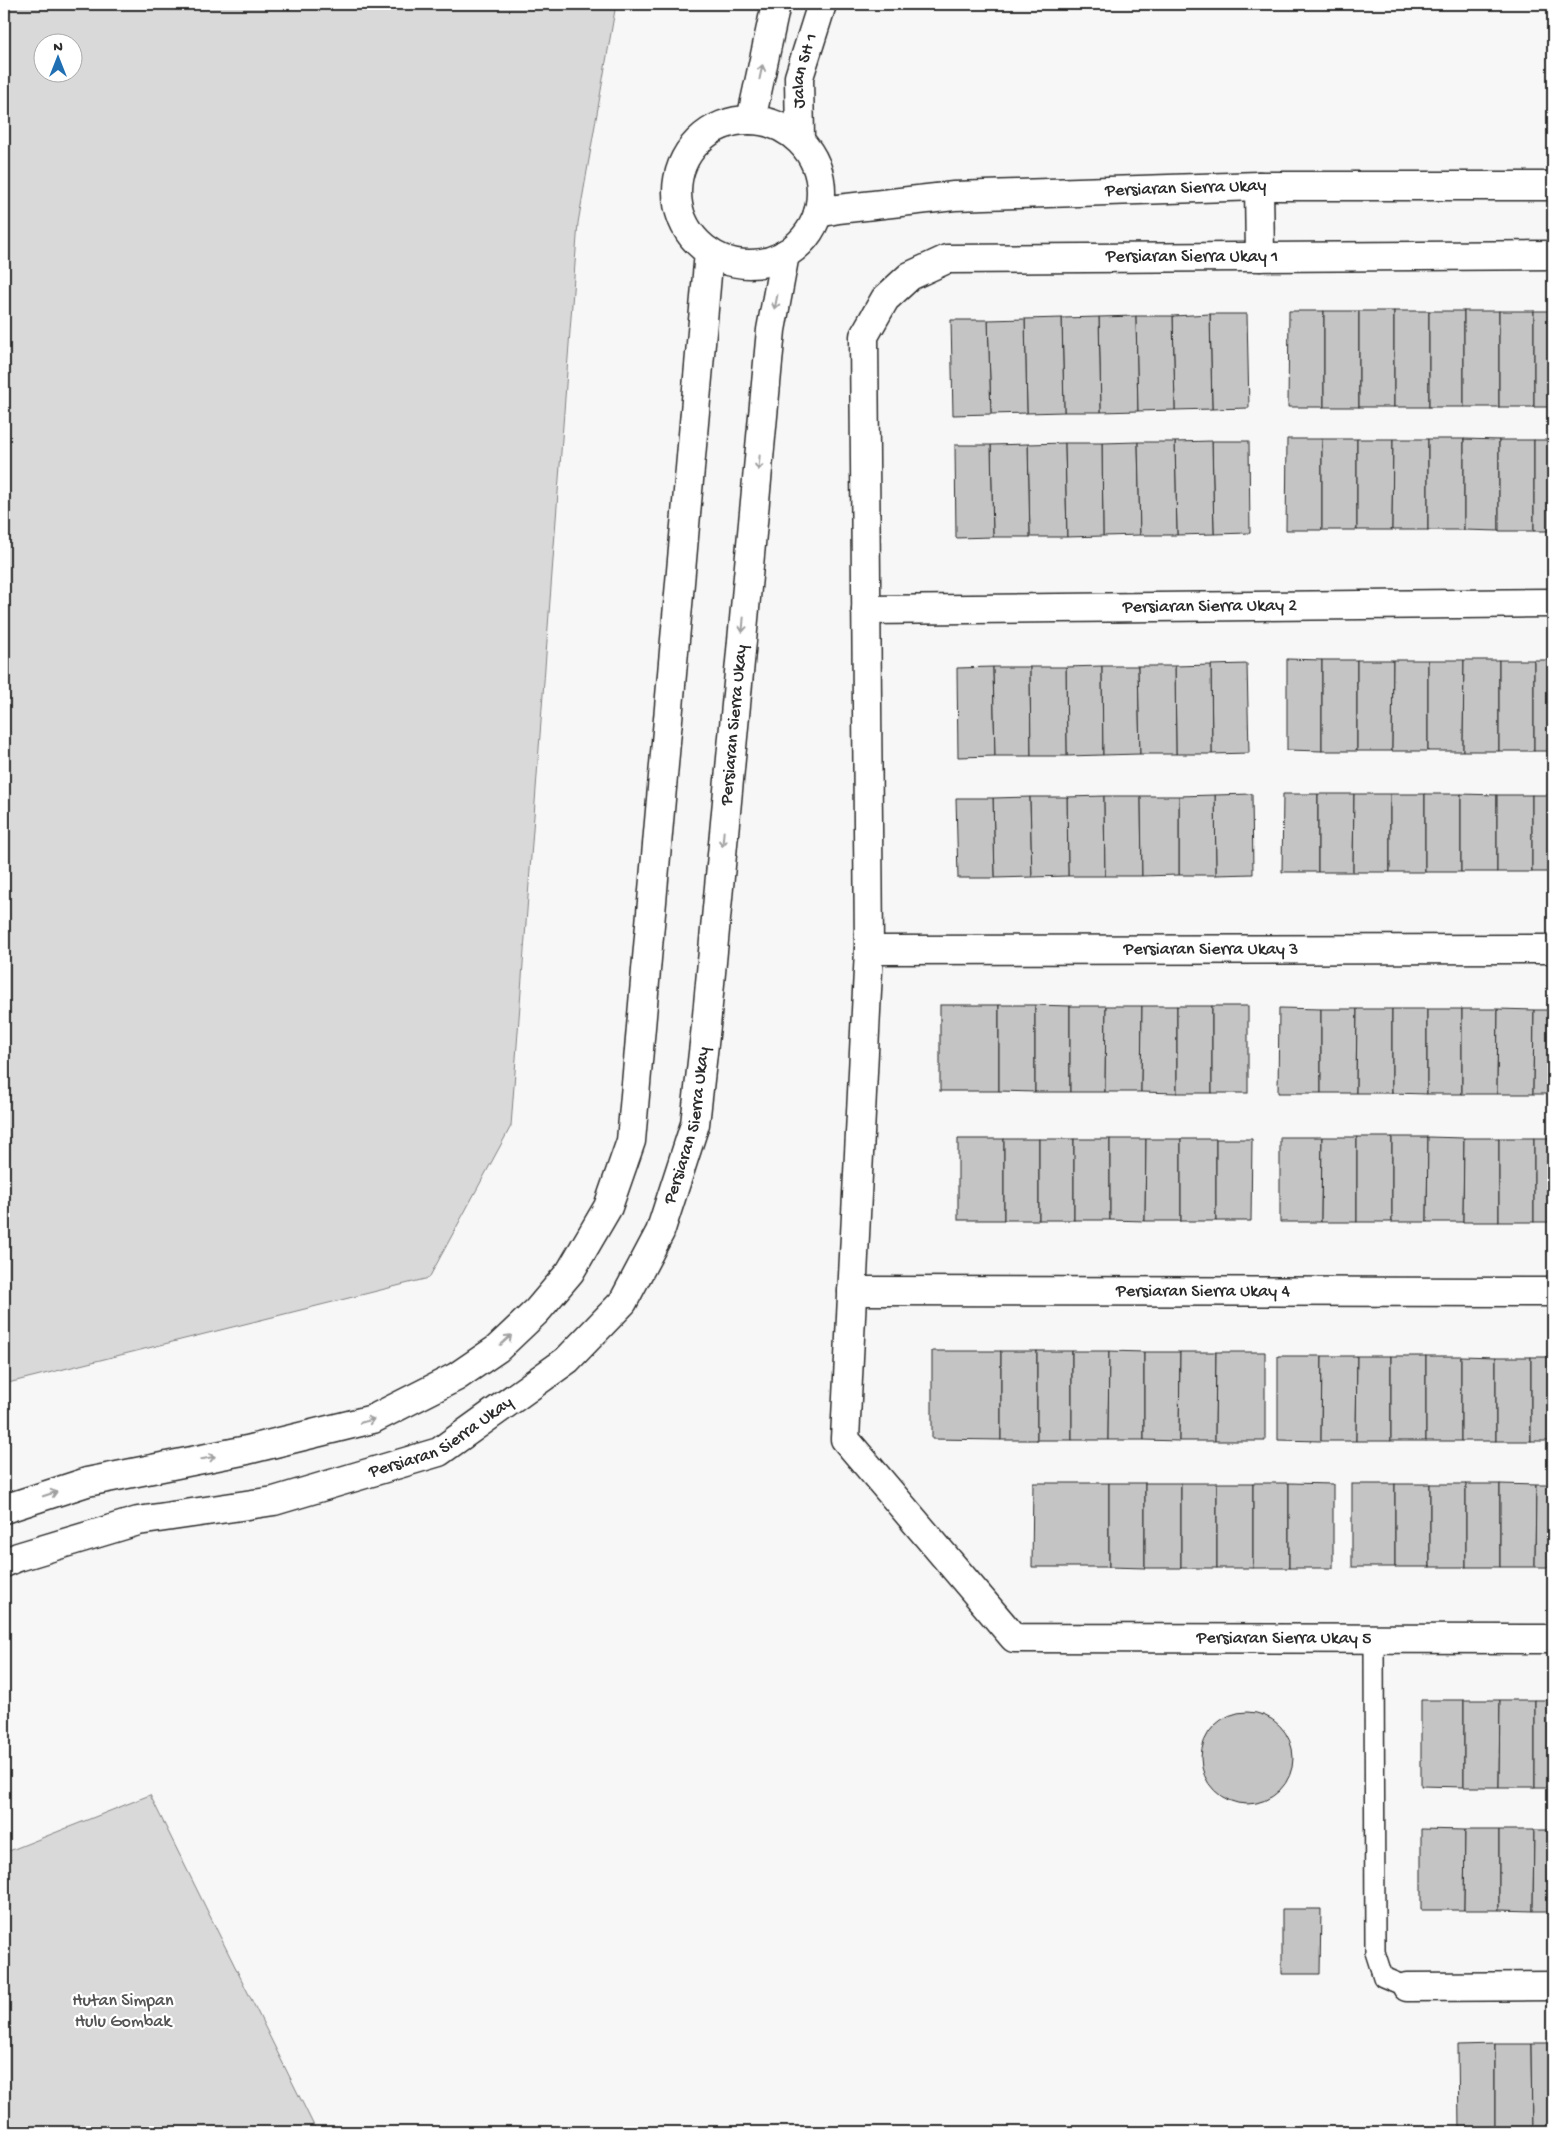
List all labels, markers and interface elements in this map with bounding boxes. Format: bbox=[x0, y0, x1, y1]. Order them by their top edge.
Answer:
street label: Jalan SH 1 bbox=[788, 31, 823, 108]
north arrow bbox=[32, 32, 82, 82]
text: N bbox=[53, 39, 63, 56]
one-way arrow bbox=[757, 65, 766, 81]
street label: Persiaran Sierra Ukay bbox=[1104, 176, 1266, 202]
street label: Persiaran Sierra Ukay 1 bbox=[1105, 247, 1278, 268]
one-way arrow bbox=[771, 293, 781, 309]
one-way arrow bbox=[754, 455, 763, 471]
street label: Persiaran Sierra Ukay 2 bbox=[1122, 595, 1297, 618]
one-way arrow bbox=[739, 617, 748, 633]
street label: Persiaran Sierra Ukay bbox=[716, 644, 752, 807]
one-way arrow bbox=[719, 831, 728, 847]
street label: Persiaran Sierra Ukay 3 bbox=[1123, 939, 1298, 960]
street label: Persiaran Sierra Ukay bbox=[659, 1046, 714, 1208]
street label: Persiaran Sierra Ukay 4 bbox=[1115, 1281, 1290, 1302]
one-way arrow bbox=[500, 1334, 513, 1346]
street label: Persiaran Sierra Ukay bbox=[365, 1392, 517, 1483]
one-way arrow bbox=[358, 1415, 374, 1425]
one-way arrow bbox=[200, 1453, 216, 1462]
one-way arrow bbox=[42, 1489, 57, 1498]
street label: Persiaran Sierra Ukay 5 bbox=[1196, 1628, 1372, 1649]
park label: Hutan Simpan Hulu Gombak bbox=[72, 1991, 174, 2033]

